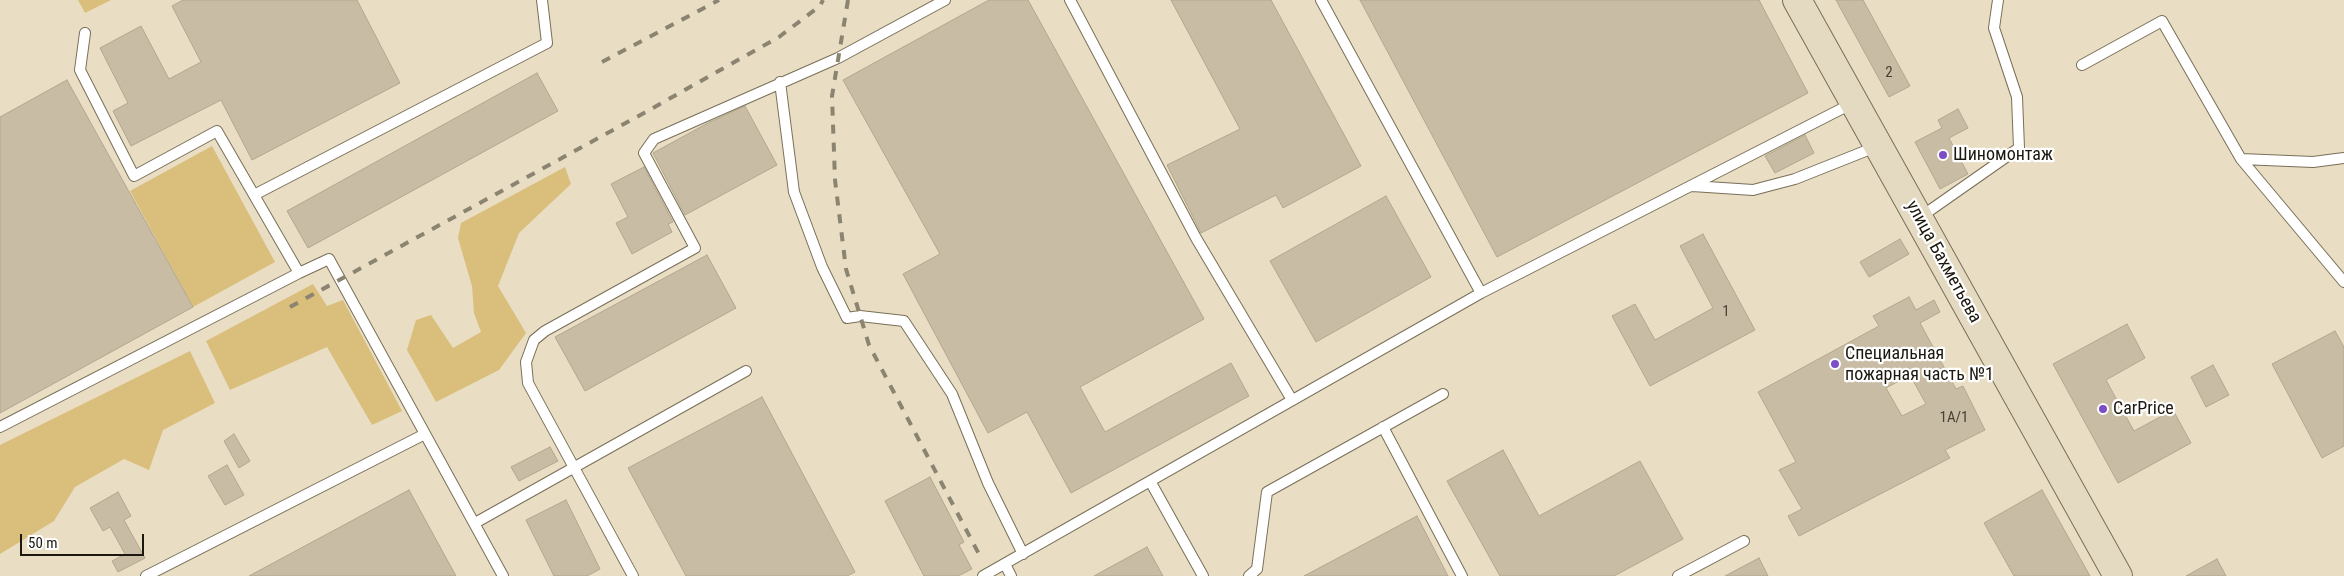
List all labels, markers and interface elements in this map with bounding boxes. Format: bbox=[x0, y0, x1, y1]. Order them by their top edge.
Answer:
house number: 2 bbox=[1885, 64, 1893, 82]
place label: Шиномонтаж bbox=[1953, 144, 2053, 166]
marker: Шиномонтаж bbox=[1937, 149, 1949, 161]
street label: улица Бахметьева bbox=[1900, 197, 1986, 327]
house number: 1 bbox=[1722, 303, 1730, 321]
place label: Специальная пожарная часть №1 bbox=[1845, 343, 1994, 386]
marker: Специальная пожарная часть №1 bbox=[1829, 358, 1841, 370]
place label: CarPrice bbox=[2113, 398, 2174, 420]
marker: CarPrice bbox=[2097, 403, 2109, 415]
house number: 1А/1 bbox=[1939, 409, 1969, 427]
scale bar bbox=[22, 524, 146, 556]
text: 50 m bbox=[28, 534, 58, 552]

